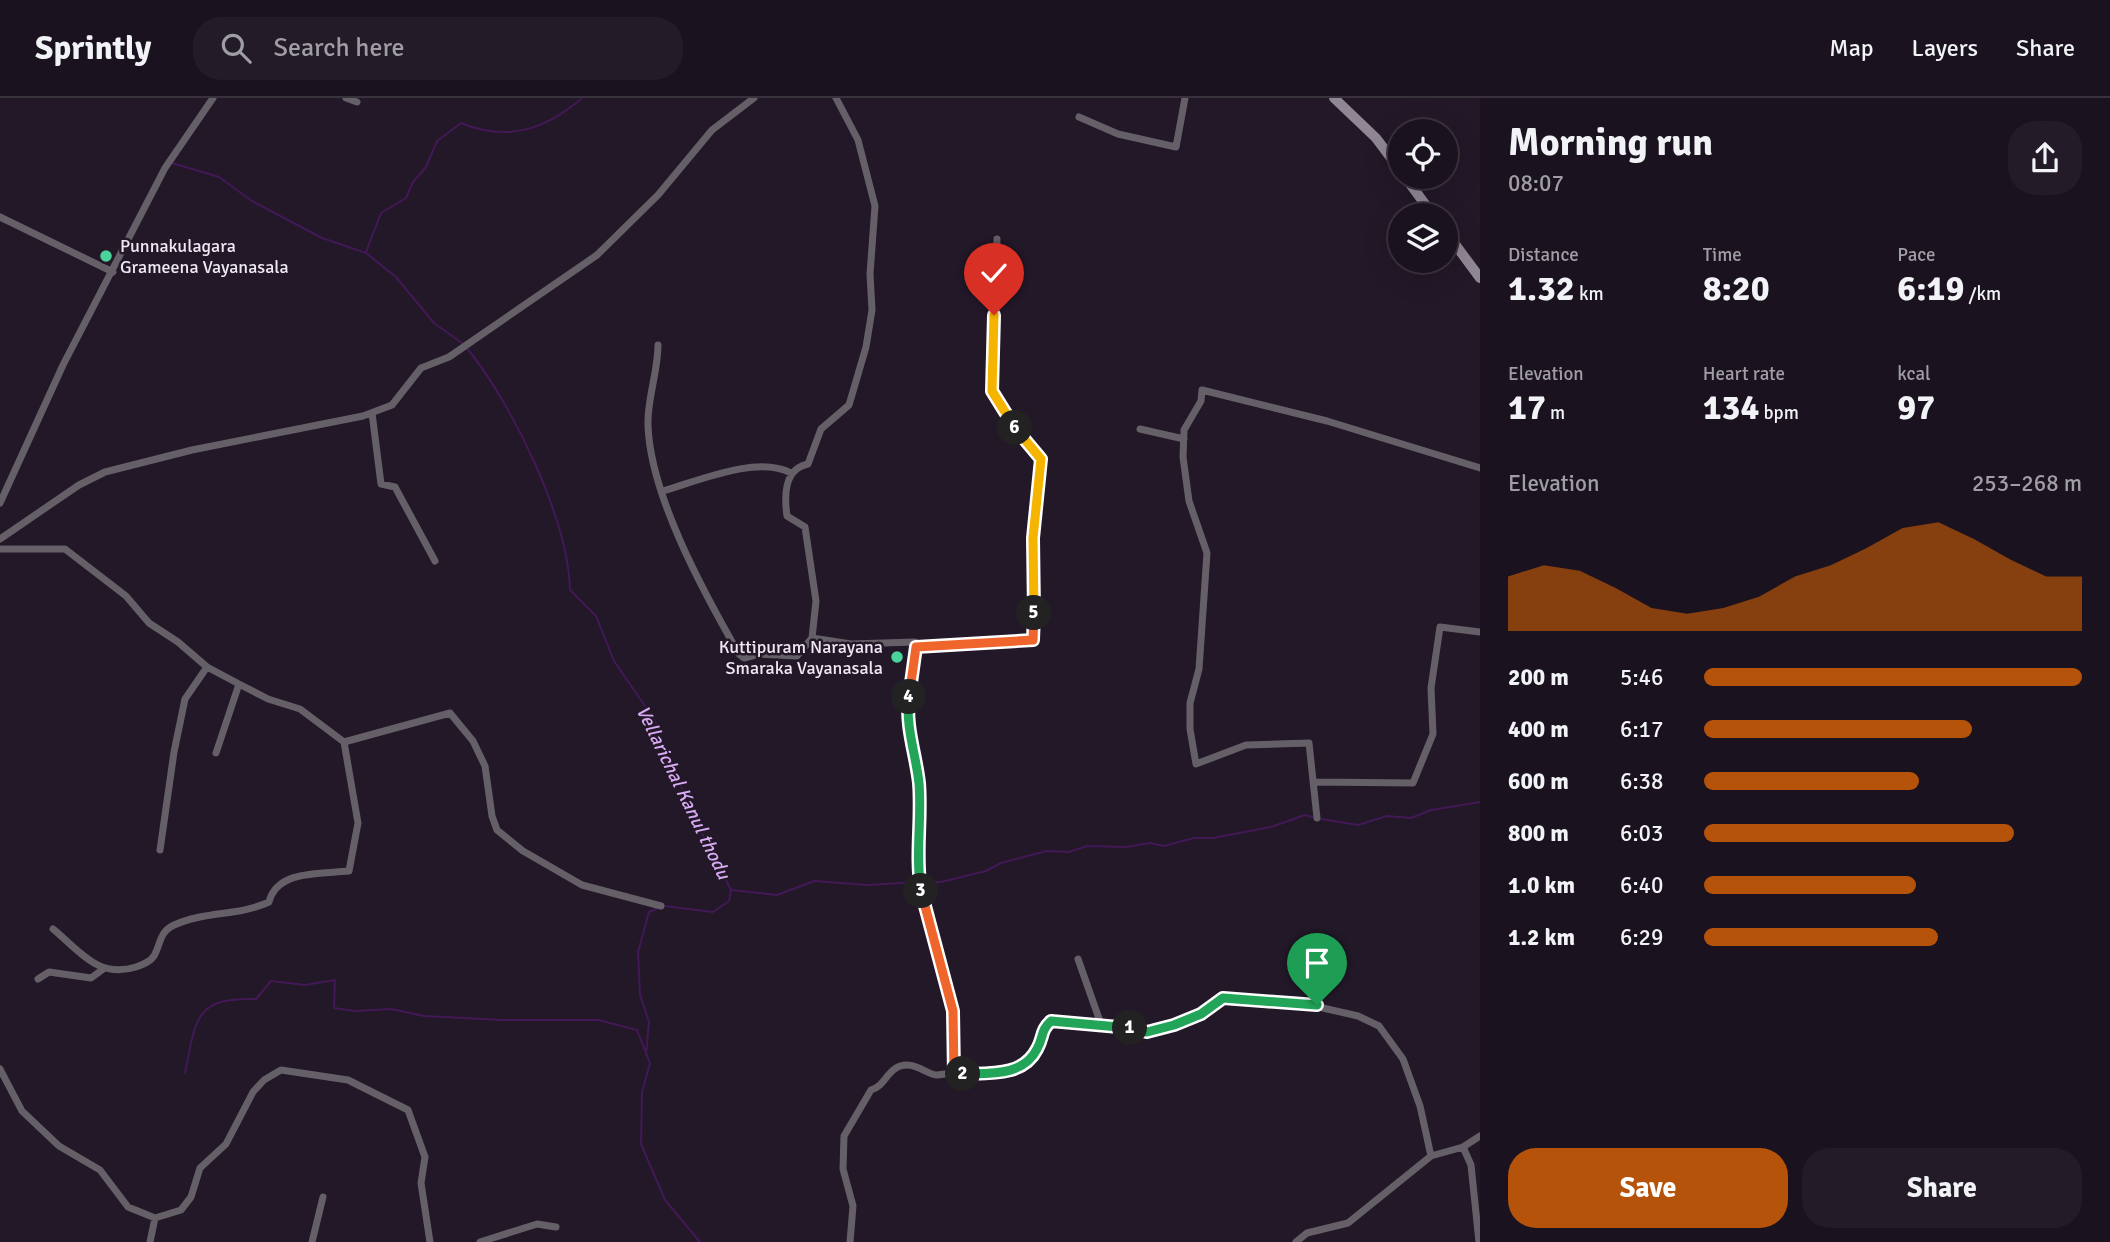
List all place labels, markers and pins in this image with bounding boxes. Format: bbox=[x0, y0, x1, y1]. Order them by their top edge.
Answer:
place label: Punnakulagara Grameena Vayanasala bbox=[120, 235, 289, 278]
pin bbox=[964, 243, 1024, 315]
marker: Punnakulagara Grameena Vayanasala bbox=[98, 248, 114, 264]
pin: 6 bbox=[998, 410, 1032, 446]
pin: 5 bbox=[1016, 596, 1052, 630]
place label: Kuttipuram Narayana Smaraka Vayanasala bbox=[719, 636, 883, 679]
marker: Kuttipuram Narayana Smaraka Vayanasala bbox=[889, 649, 905, 665]
pin: 4 bbox=[892, 680, 926, 714]
pin: 3 bbox=[904, 874, 939, 908]
pin bbox=[1287, 933, 1347, 1005]
pin: 1 bbox=[1112, 1010, 1148, 1046]
pin: 2 bbox=[946, 1056, 981, 1091]

